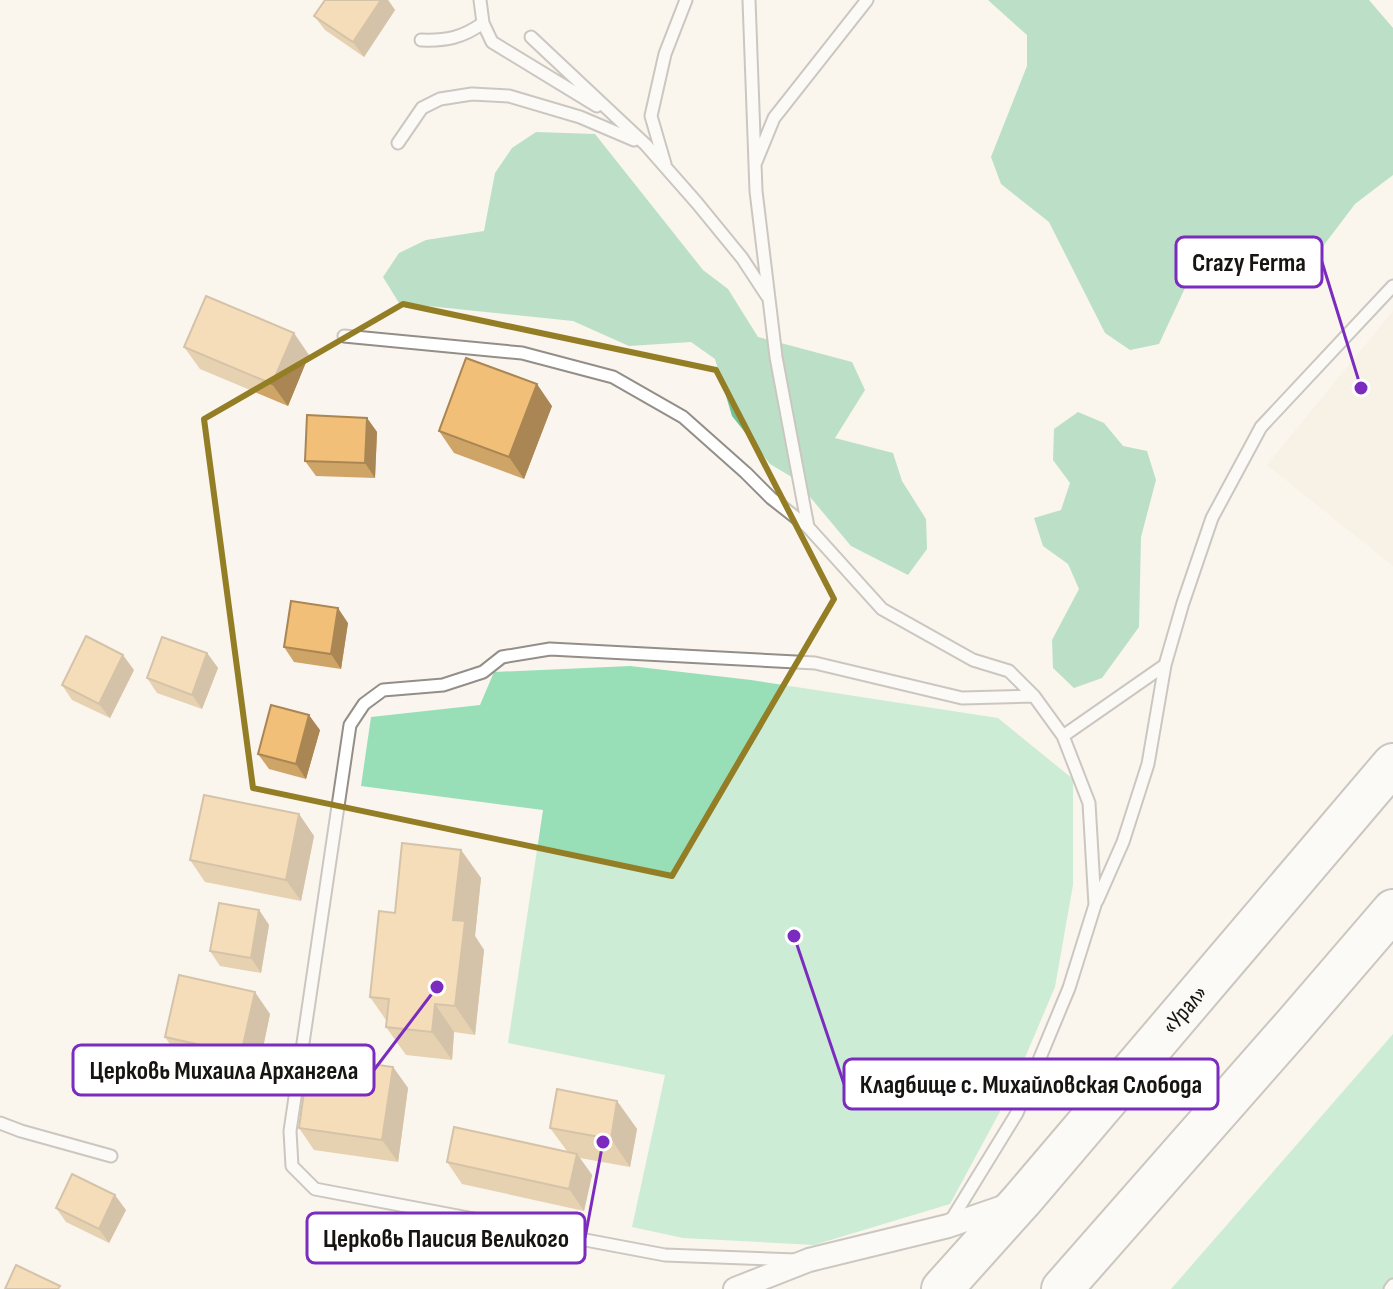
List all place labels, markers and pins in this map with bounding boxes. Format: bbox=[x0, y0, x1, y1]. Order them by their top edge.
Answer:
callout: Crazy Ferma bbox=[1176, 237, 1322, 287]
callout: Церковь Михаила Архангела bbox=[73, 1045, 374, 1095]
callout: Кладбище с. Михайловская Слобода bbox=[844, 1059, 1218, 1109]
callout: Церковь Паисия Великого bbox=[307, 1213, 585, 1263]

